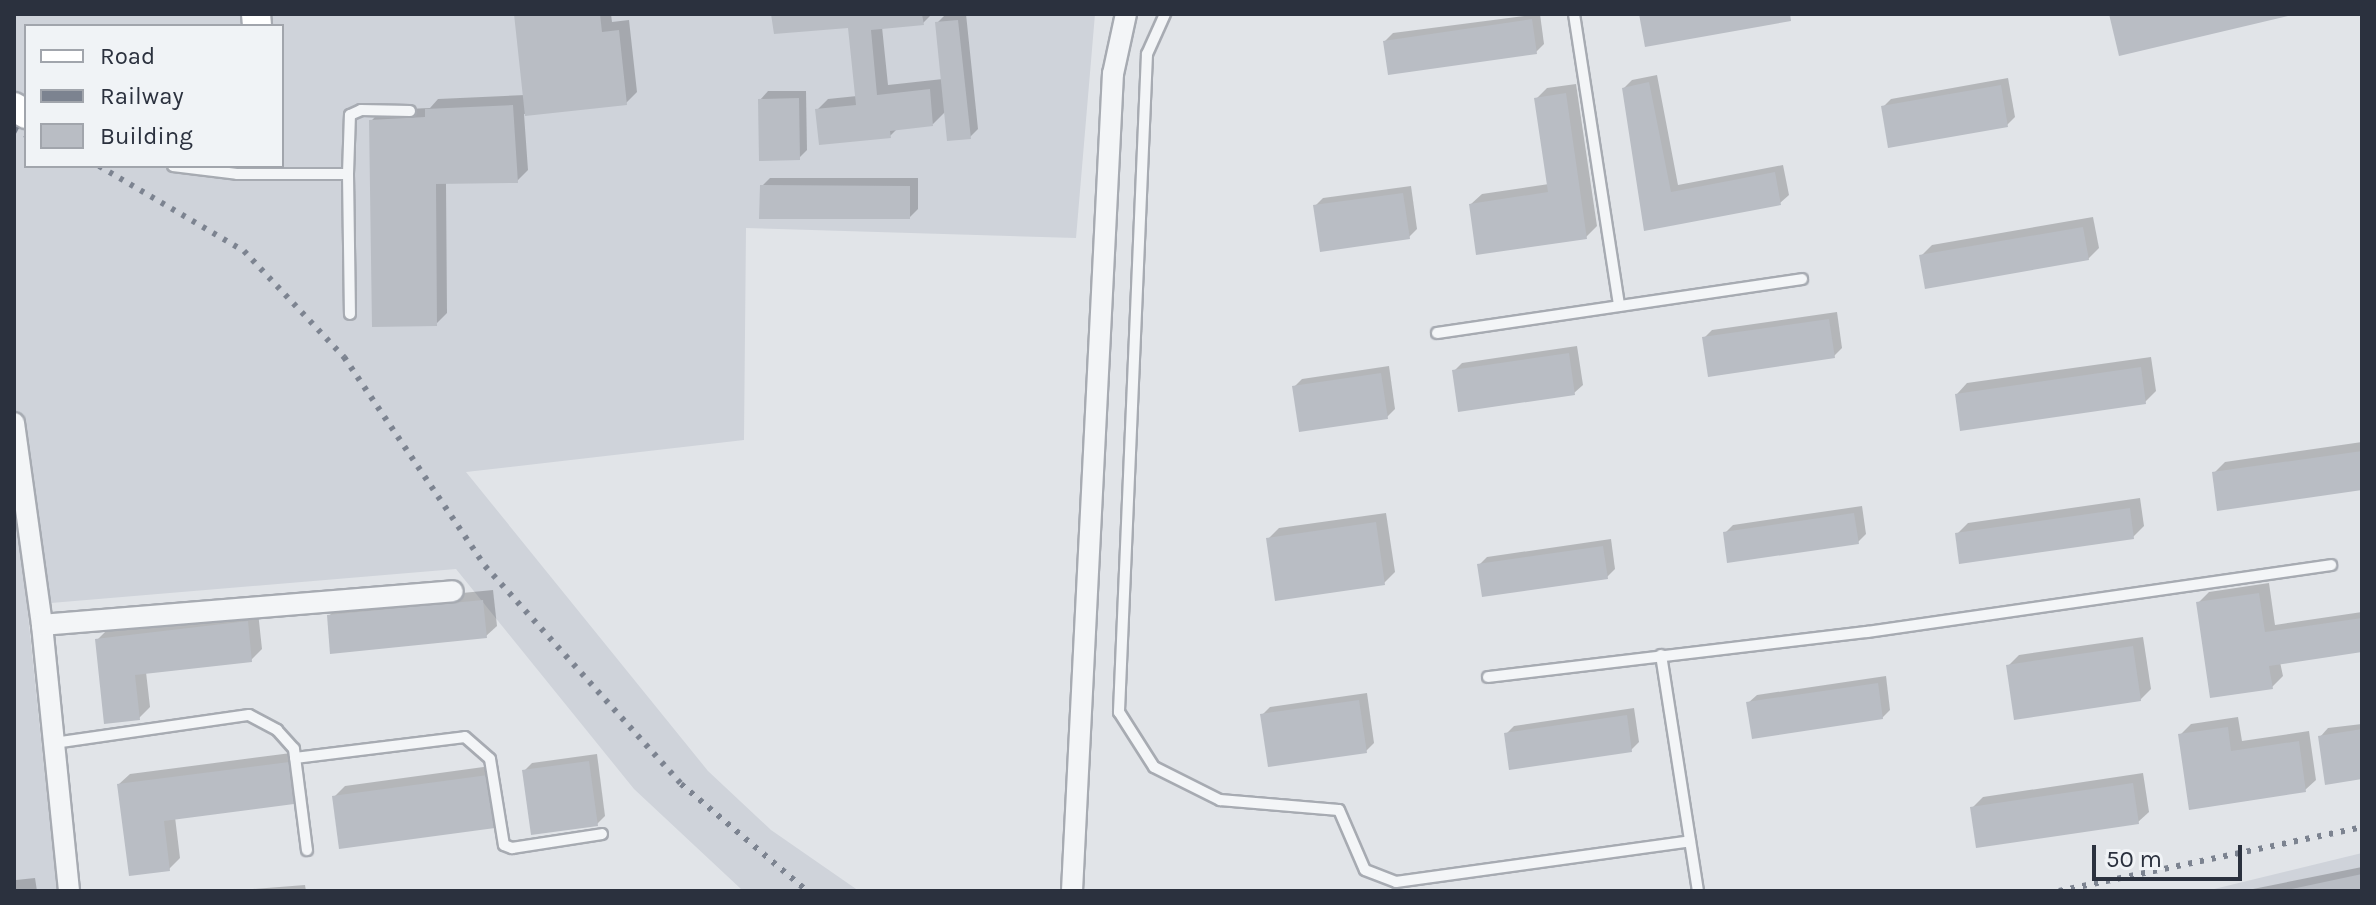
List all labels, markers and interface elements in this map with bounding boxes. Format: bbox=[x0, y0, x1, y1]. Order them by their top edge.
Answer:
legend bbox=[24, 24, 284, 168]
text: Road bbox=[100, 42, 155, 70]
text: Railway bbox=[100, 82, 184, 110]
text: Building bbox=[100, 122, 193, 150]
scale bar bbox=[2096, 829, 2246, 879]
text: 50 m bbox=[2106, 845, 2162, 873]

